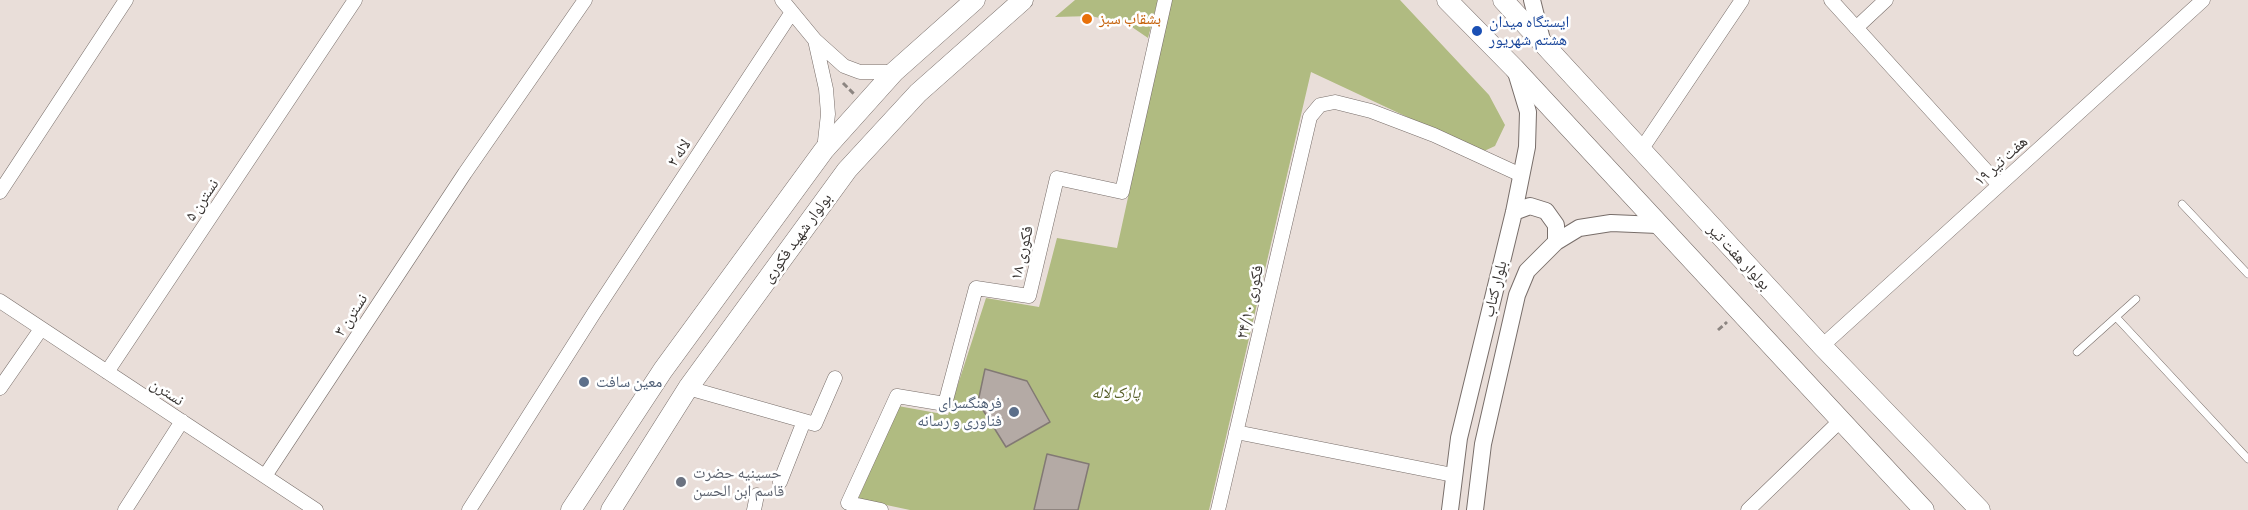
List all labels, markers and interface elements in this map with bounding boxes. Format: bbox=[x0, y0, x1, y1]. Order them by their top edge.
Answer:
place label: بشقاب سبز bbox=[1099, 9, 1161, 29]
marker: بشقاب سبز bbox=[1080, 12, 1094, 26]
place label: ایستگاه میدان هشتم شهریور bbox=[1489, 12, 1569, 50]
marker: ایستگاه میدان هشتم شهریور bbox=[1470, 24, 1484, 38]
street label: هفت تیر ۱۹ bbox=[1970, 132, 2032, 190]
street label: لاله ۲ bbox=[663, 136, 695, 170]
street label: نسترن ۵ bbox=[181, 175, 223, 225]
street label: بولوار شهید فکوری bbox=[758, 189, 836, 287]
street label: بولوار هفت تیر bbox=[1703, 220, 1775, 294]
street label: فکوری ١٨ bbox=[1006, 224, 1038, 282]
street label: بلوار کتاب bbox=[1479, 259, 1511, 319]
street label: فکوری ۲۴/۱۰ bbox=[1232, 263, 1268, 341]
street label: نسترن ۳ bbox=[330, 290, 372, 340]
place label: معین سافت bbox=[596, 372, 662, 392]
street label: نسترن bbox=[146, 374, 188, 410]
marker: معین سافت bbox=[577, 375, 591, 389]
park label: پارک لاله bbox=[1091, 383, 1141, 403]
place label: فرهنگسرای فناوری و رسانه bbox=[917, 393, 1002, 431]
marker: فرهنگسرای فناوری و رسانه bbox=[1007, 405, 1021, 419]
place label: حسینیه حضرت قاسم ابن الحسن bbox=[693, 463, 784, 501]
marker: حسینیه حضرت قاسم ابن الحسن bbox=[674, 475, 688, 489]

